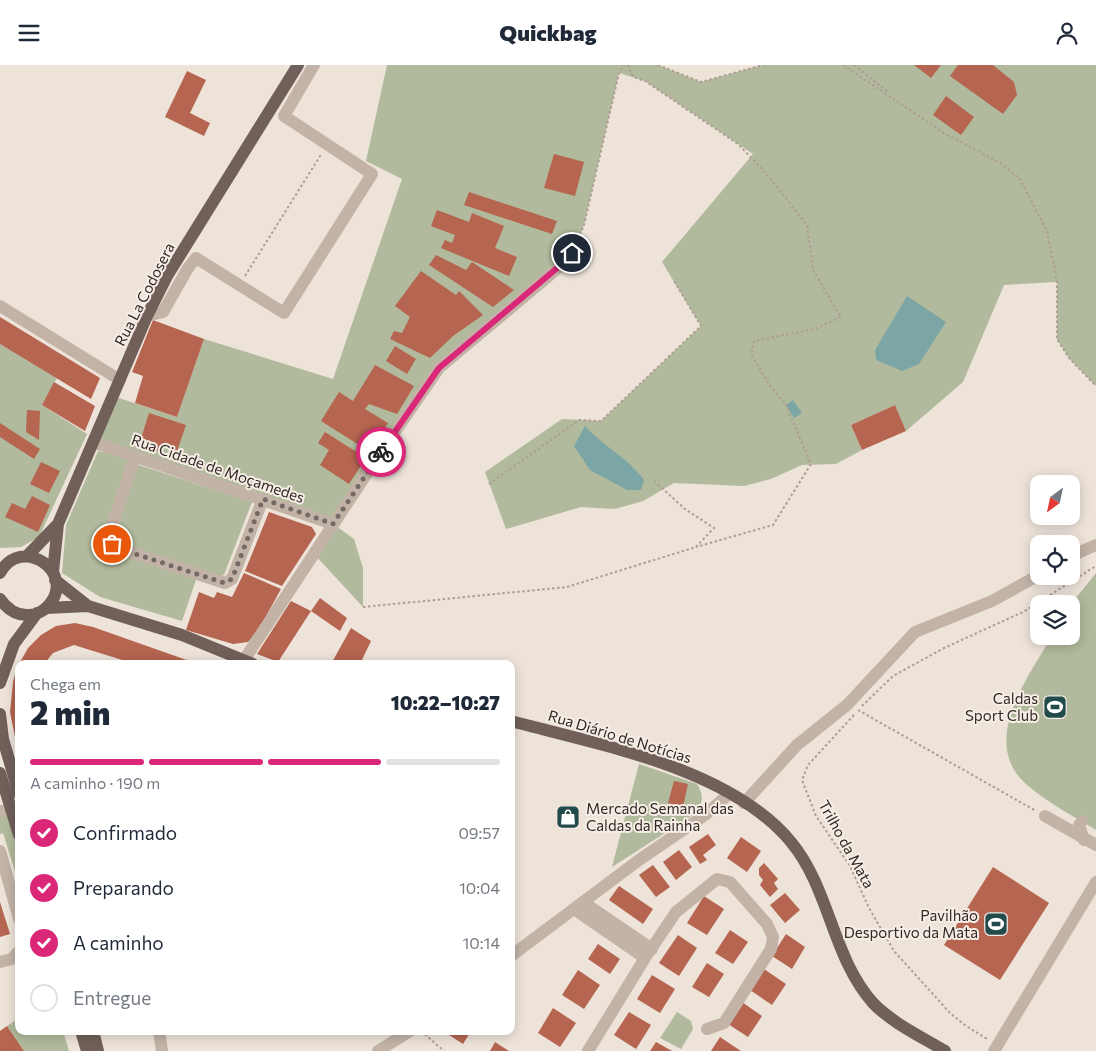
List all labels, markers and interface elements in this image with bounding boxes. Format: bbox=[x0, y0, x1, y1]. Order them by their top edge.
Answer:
icon: menu bbox=[15, 19, 43, 47]
text: Quickbag bbox=[499, 19, 597, 46]
icon: person bbox=[1053, 19, 1081, 47]
pin bbox=[551, 232, 593, 274]
street label: Rua La Codosera bbox=[110, 239, 178, 349]
icon: home bbox=[558, 239, 586, 267]
courier bbox=[356, 427, 406, 477]
street label: Rua Cidade de Moçamedes bbox=[129, 430, 307, 506]
icon: bike bbox=[367, 438, 395, 466]
north arrow bbox=[1030, 475, 1080, 525]
map controls bbox=[1030, 475, 1080, 645]
pin bbox=[91, 523, 133, 565]
icon: bag bbox=[98, 530, 126, 558]
button: locate bbox=[1030, 535, 1080, 585]
button: layers bbox=[1030, 595, 1080, 645]
text: Chega em bbox=[30, 674, 101, 693]
place label: Caldas Sport Club bbox=[965, 689, 1038, 724]
text: 10:22–10:27 bbox=[391, 691, 500, 714]
text: 2 min bbox=[30, 692, 110, 732]
sports icon: Caldas Sport Club bbox=[1042, 694, 1068, 720]
street label: Rua Diário de Notícias bbox=[546, 706, 694, 766]
text: A caminho · 190 m bbox=[30, 773, 160, 792]
street label: Trilho da Mata bbox=[815, 797, 879, 891]
place label: Mercado Semanal das Caldas da Rainha bbox=[586, 799, 734, 834]
shop icon: Mercado Semanal das Caldas da Rainha bbox=[555, 804, 581, 830]
icon: check bbox=[30, 819, 58, 847]
text: Confirmado bbox=[73, 821, 177, 844]
text: 09:57 bbox=[458, 823, 500, 842]
icon: check bbox=[30, 874, 58, 902]
text: Preparando bbox=[73, 876, 174, 899]
text: 10:04 bbox=[459, 878, 500, 897]
place label: Pavilhão Desportivo da Mata bbox=[844, 906, 978, 941]
sports icon: Pavilhão Desportivo da Mata bbox=[983, 911, 1009, 937]
icon: check bbox=[30, 929, 58, 957]
text: A caminho bbox=[73, 931, 164, 954]
text: 10:14 bbox=[463, 933, 500, 952]
text: Entregue bbox=[73, 986, 151, 1009]

